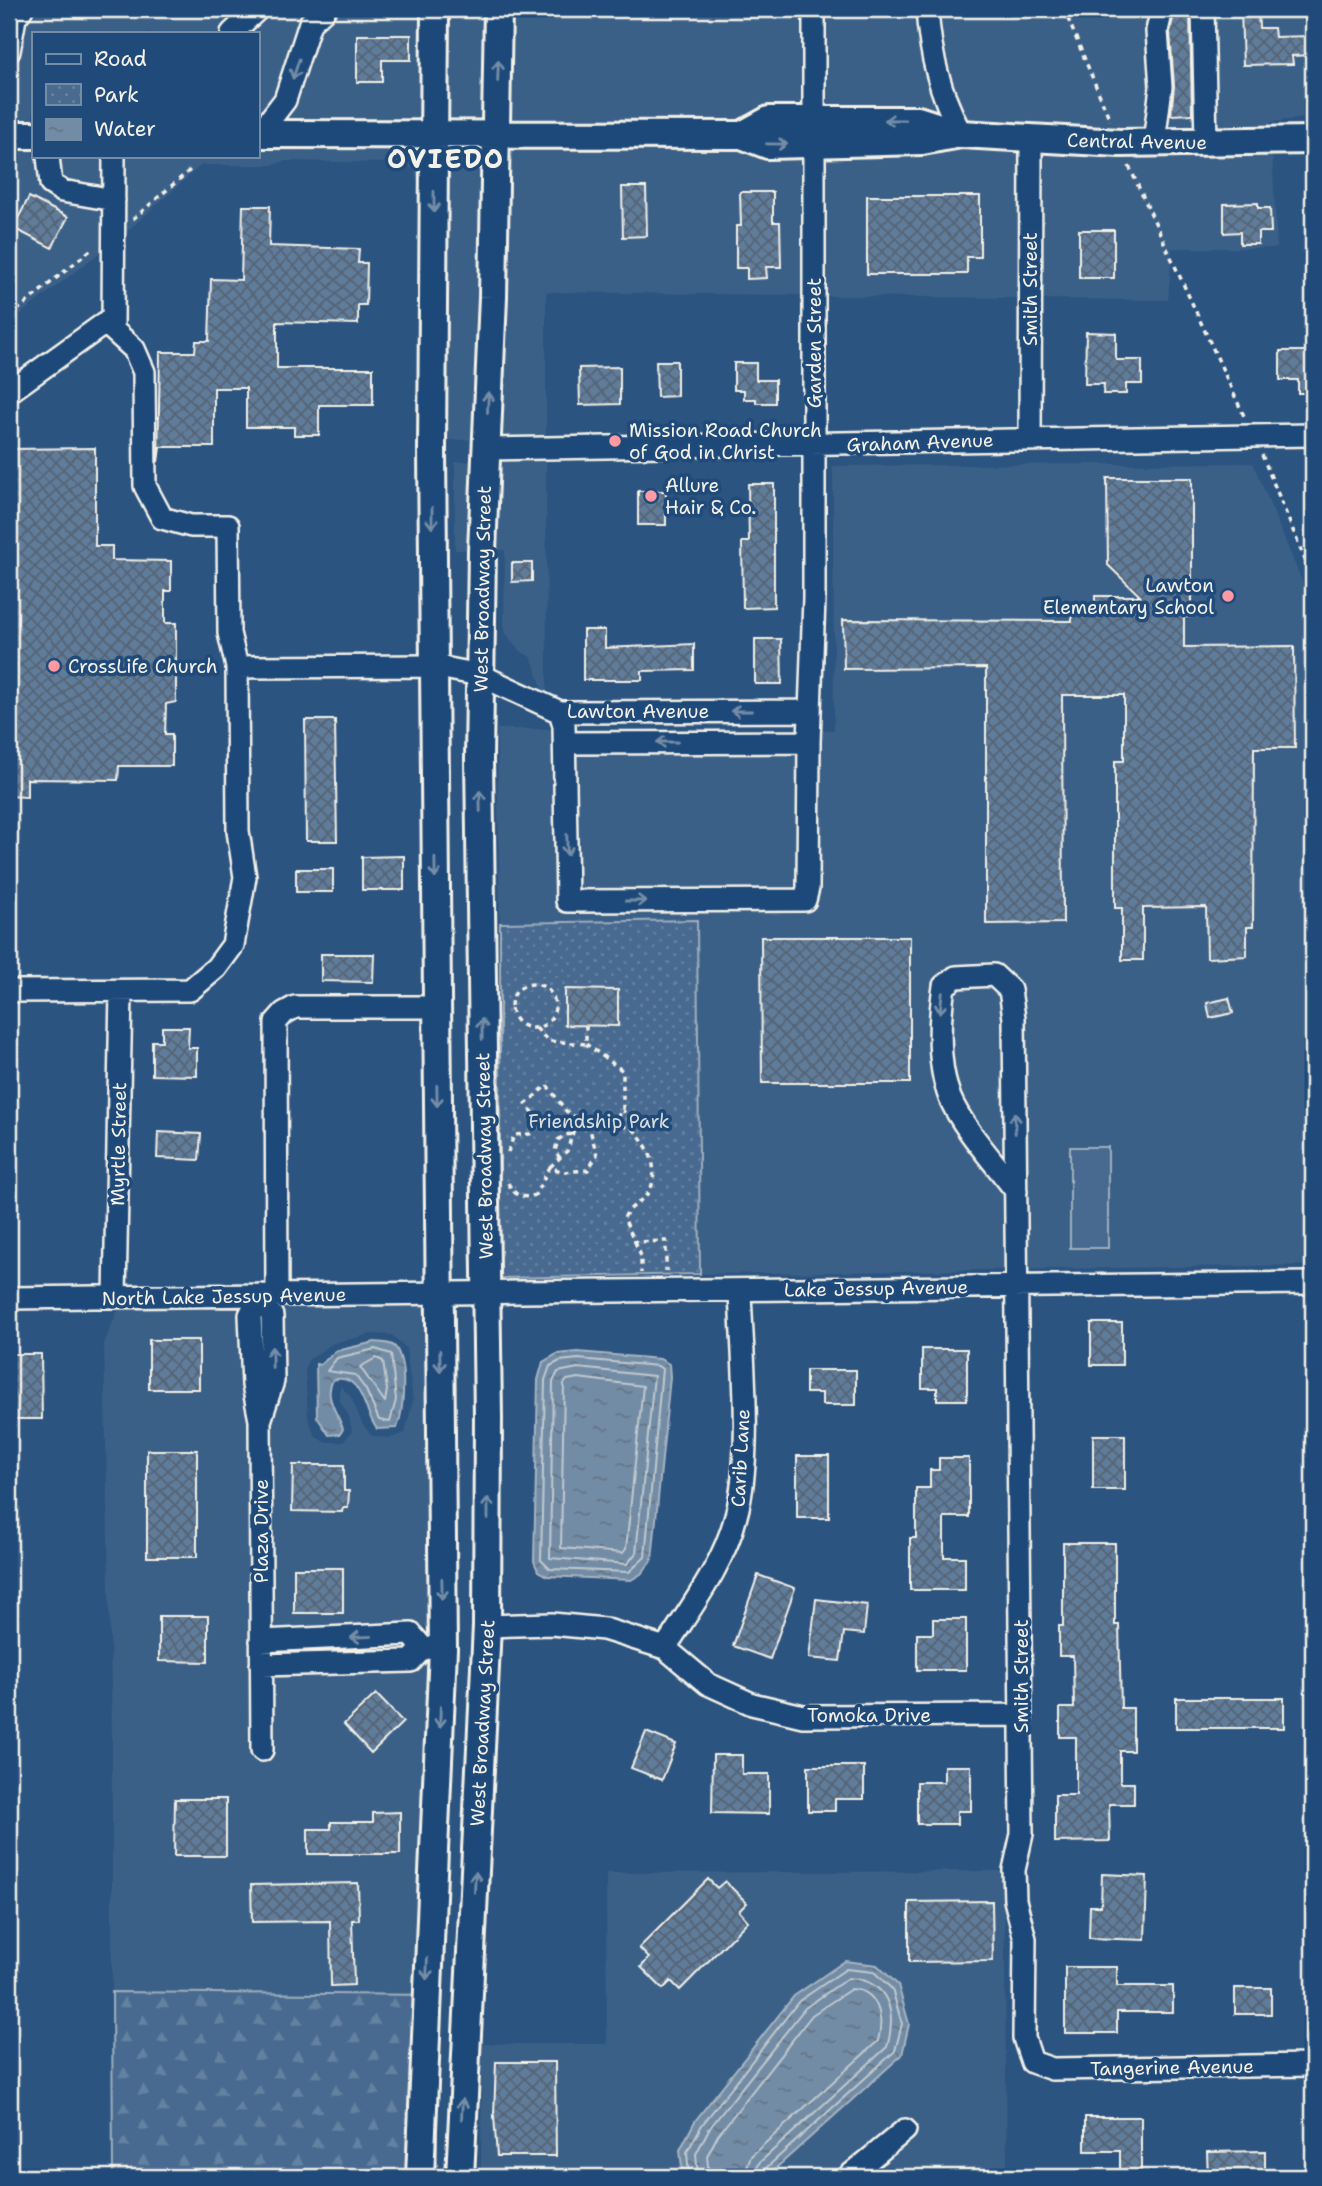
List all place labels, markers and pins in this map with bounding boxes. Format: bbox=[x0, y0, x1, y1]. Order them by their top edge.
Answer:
place label: Mission Road Church of God in Christ bbox=[629, 418, 822, 465]
marker: Mission Road Church of God in Christ bbox=[607, 433, 623, 449]
place label: Allure Hair & Co. bbox=[665, 473, 756, 520]
marker: Allure Hair & Co. bbox=[643, 488, 659, 504]
place label: Lawton Elementary School bbox=[1043, 573, 1214, 620]
marker: Lawton Elementary School bbox=[1220, 588, 1236, 604]
place label: CrossLife Church bbox=[68, 654, 218, 679]
marker: CrossLife Church bbox=[46, 658, 62, 674]

